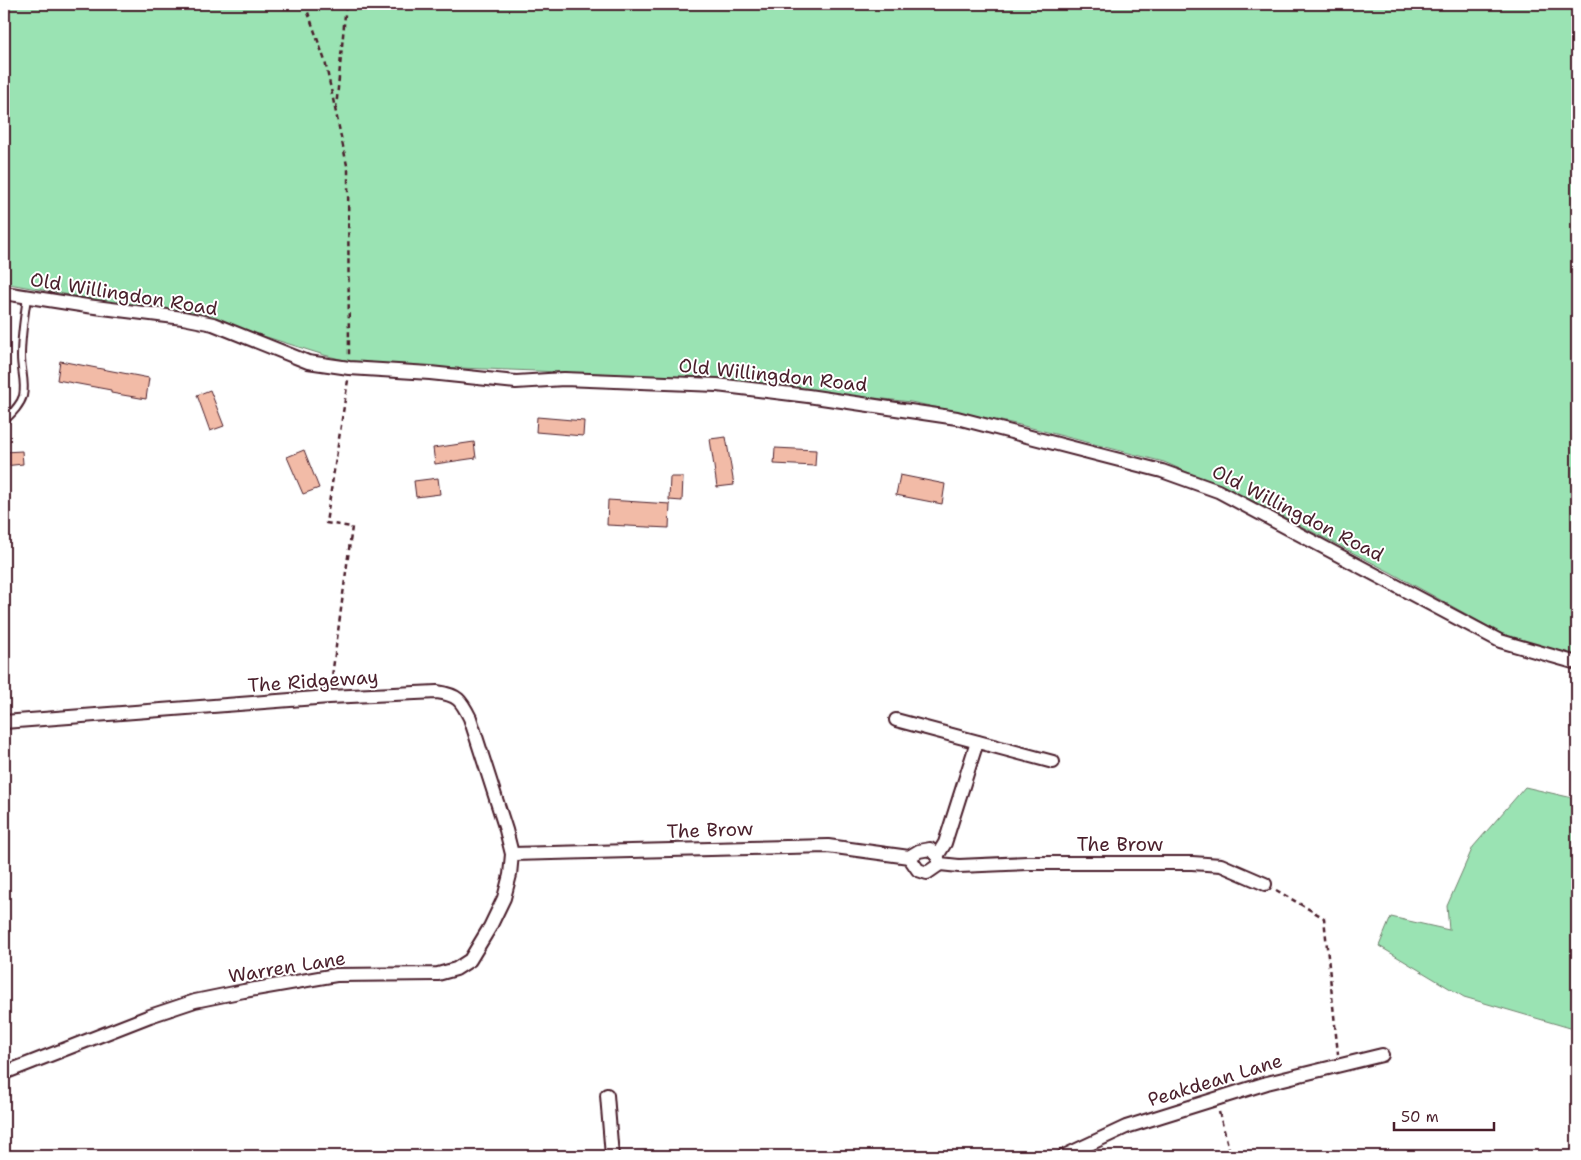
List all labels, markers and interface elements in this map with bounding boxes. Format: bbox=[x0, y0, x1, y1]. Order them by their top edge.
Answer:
street label: Old Willingdon Road bbox=[28, 267, 220, 321]
street label: Old Willingdon Road bbox=[677, 353, 869, 397]
street label: Old Willingdon Road bbox=[1208, 459, 1388, 567]
street label: The Ridgeway bbox=[247, 664, 379, 698]
street label: The Brow bbox=[666, 816, 754, 844]
street label: The Brow bbox=[1077, 832, 1163, 857]
street label: Warren Lane bbox=[227, 945, 347, 989]
street label: Peakdean Lane bbox=[1145, 1048, 1285, 1112]
scale bar bbox=[1394, 1100, 1494, 1132]
text: 50 m bbox=[1401, 1107, 1439, 1127]

